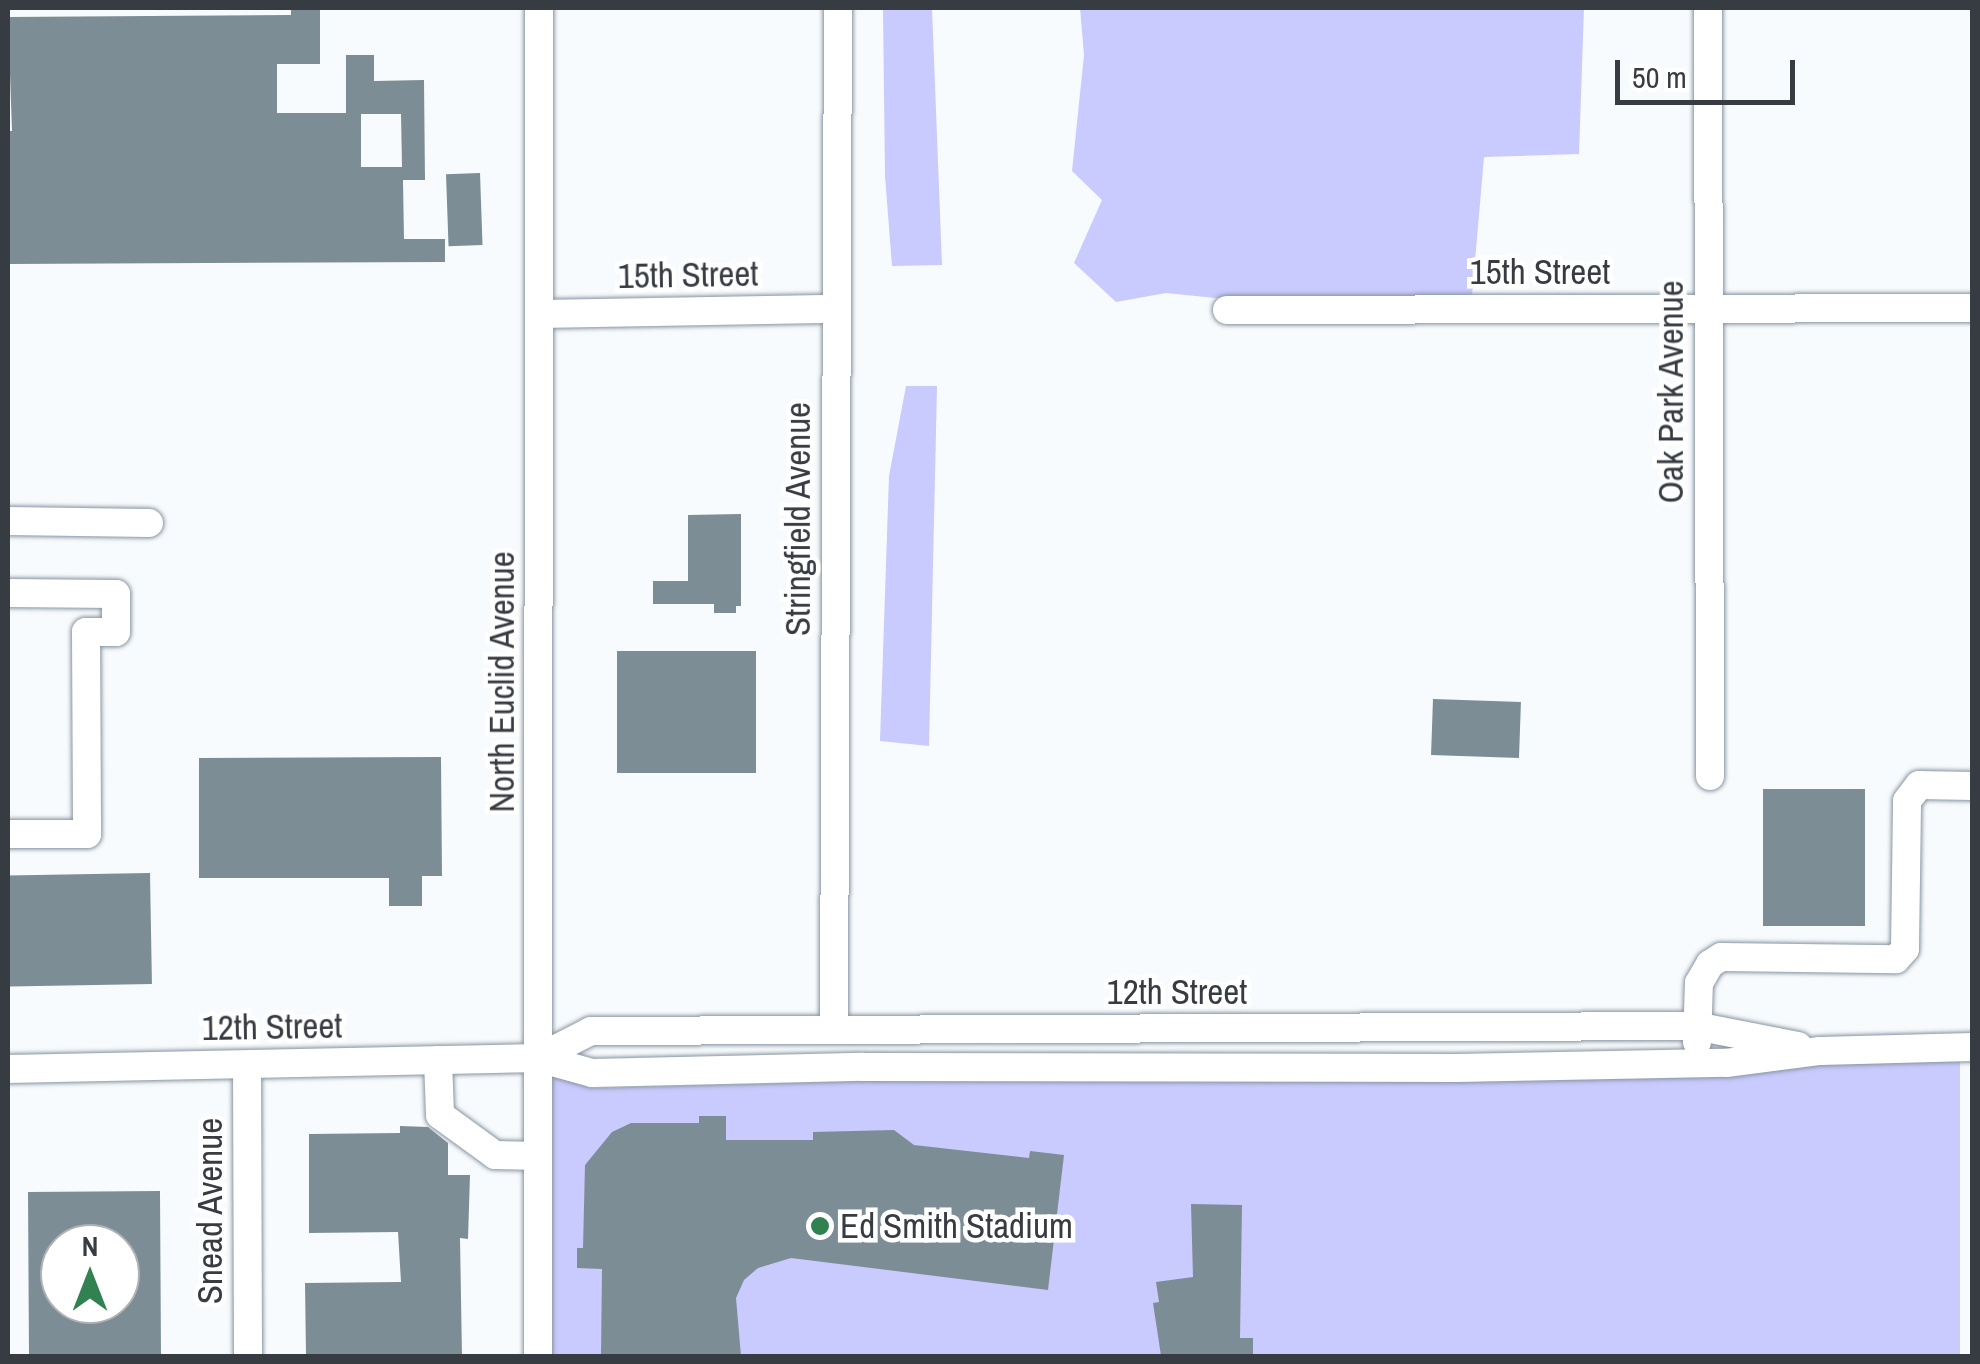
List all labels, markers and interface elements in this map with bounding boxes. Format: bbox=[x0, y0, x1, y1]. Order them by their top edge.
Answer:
scale bar bbox=[1620, 40, 1800, 102]
text: 50 m bbox=[1632, 57, 1687, 97]
street label: 15th Street bbox=[1470, 251, 1610, 293]
street label: 15th Street bbox=[617, 253, 759, 297]
street label: Oak Park Avenue bbox=[1650, 280, 1692, 504]
street label: Stringfield Avenue bbox=[777, 401, 819, 637]
street label: North Euclid Avenue bbox=[481, 551, 523, 813]
street label: 12th Street bbox=[1107, 971, 1247, 1013]
street label: 12th Street bbox=[201, 1005, 343, 1049]
street label: Snead Avenue bbox=[189, 1117, 231, 1305]
place label: Ed Smith Stadium bbox=[840, 1205, 1073, 1247]
marker: Ed Smith Stadium bbox=[809, 1215, 831, 1237]
north arrow bbox=[40, 1224, 140, 1324]
text: N bbox=[82, 1227, 98, 1265]

